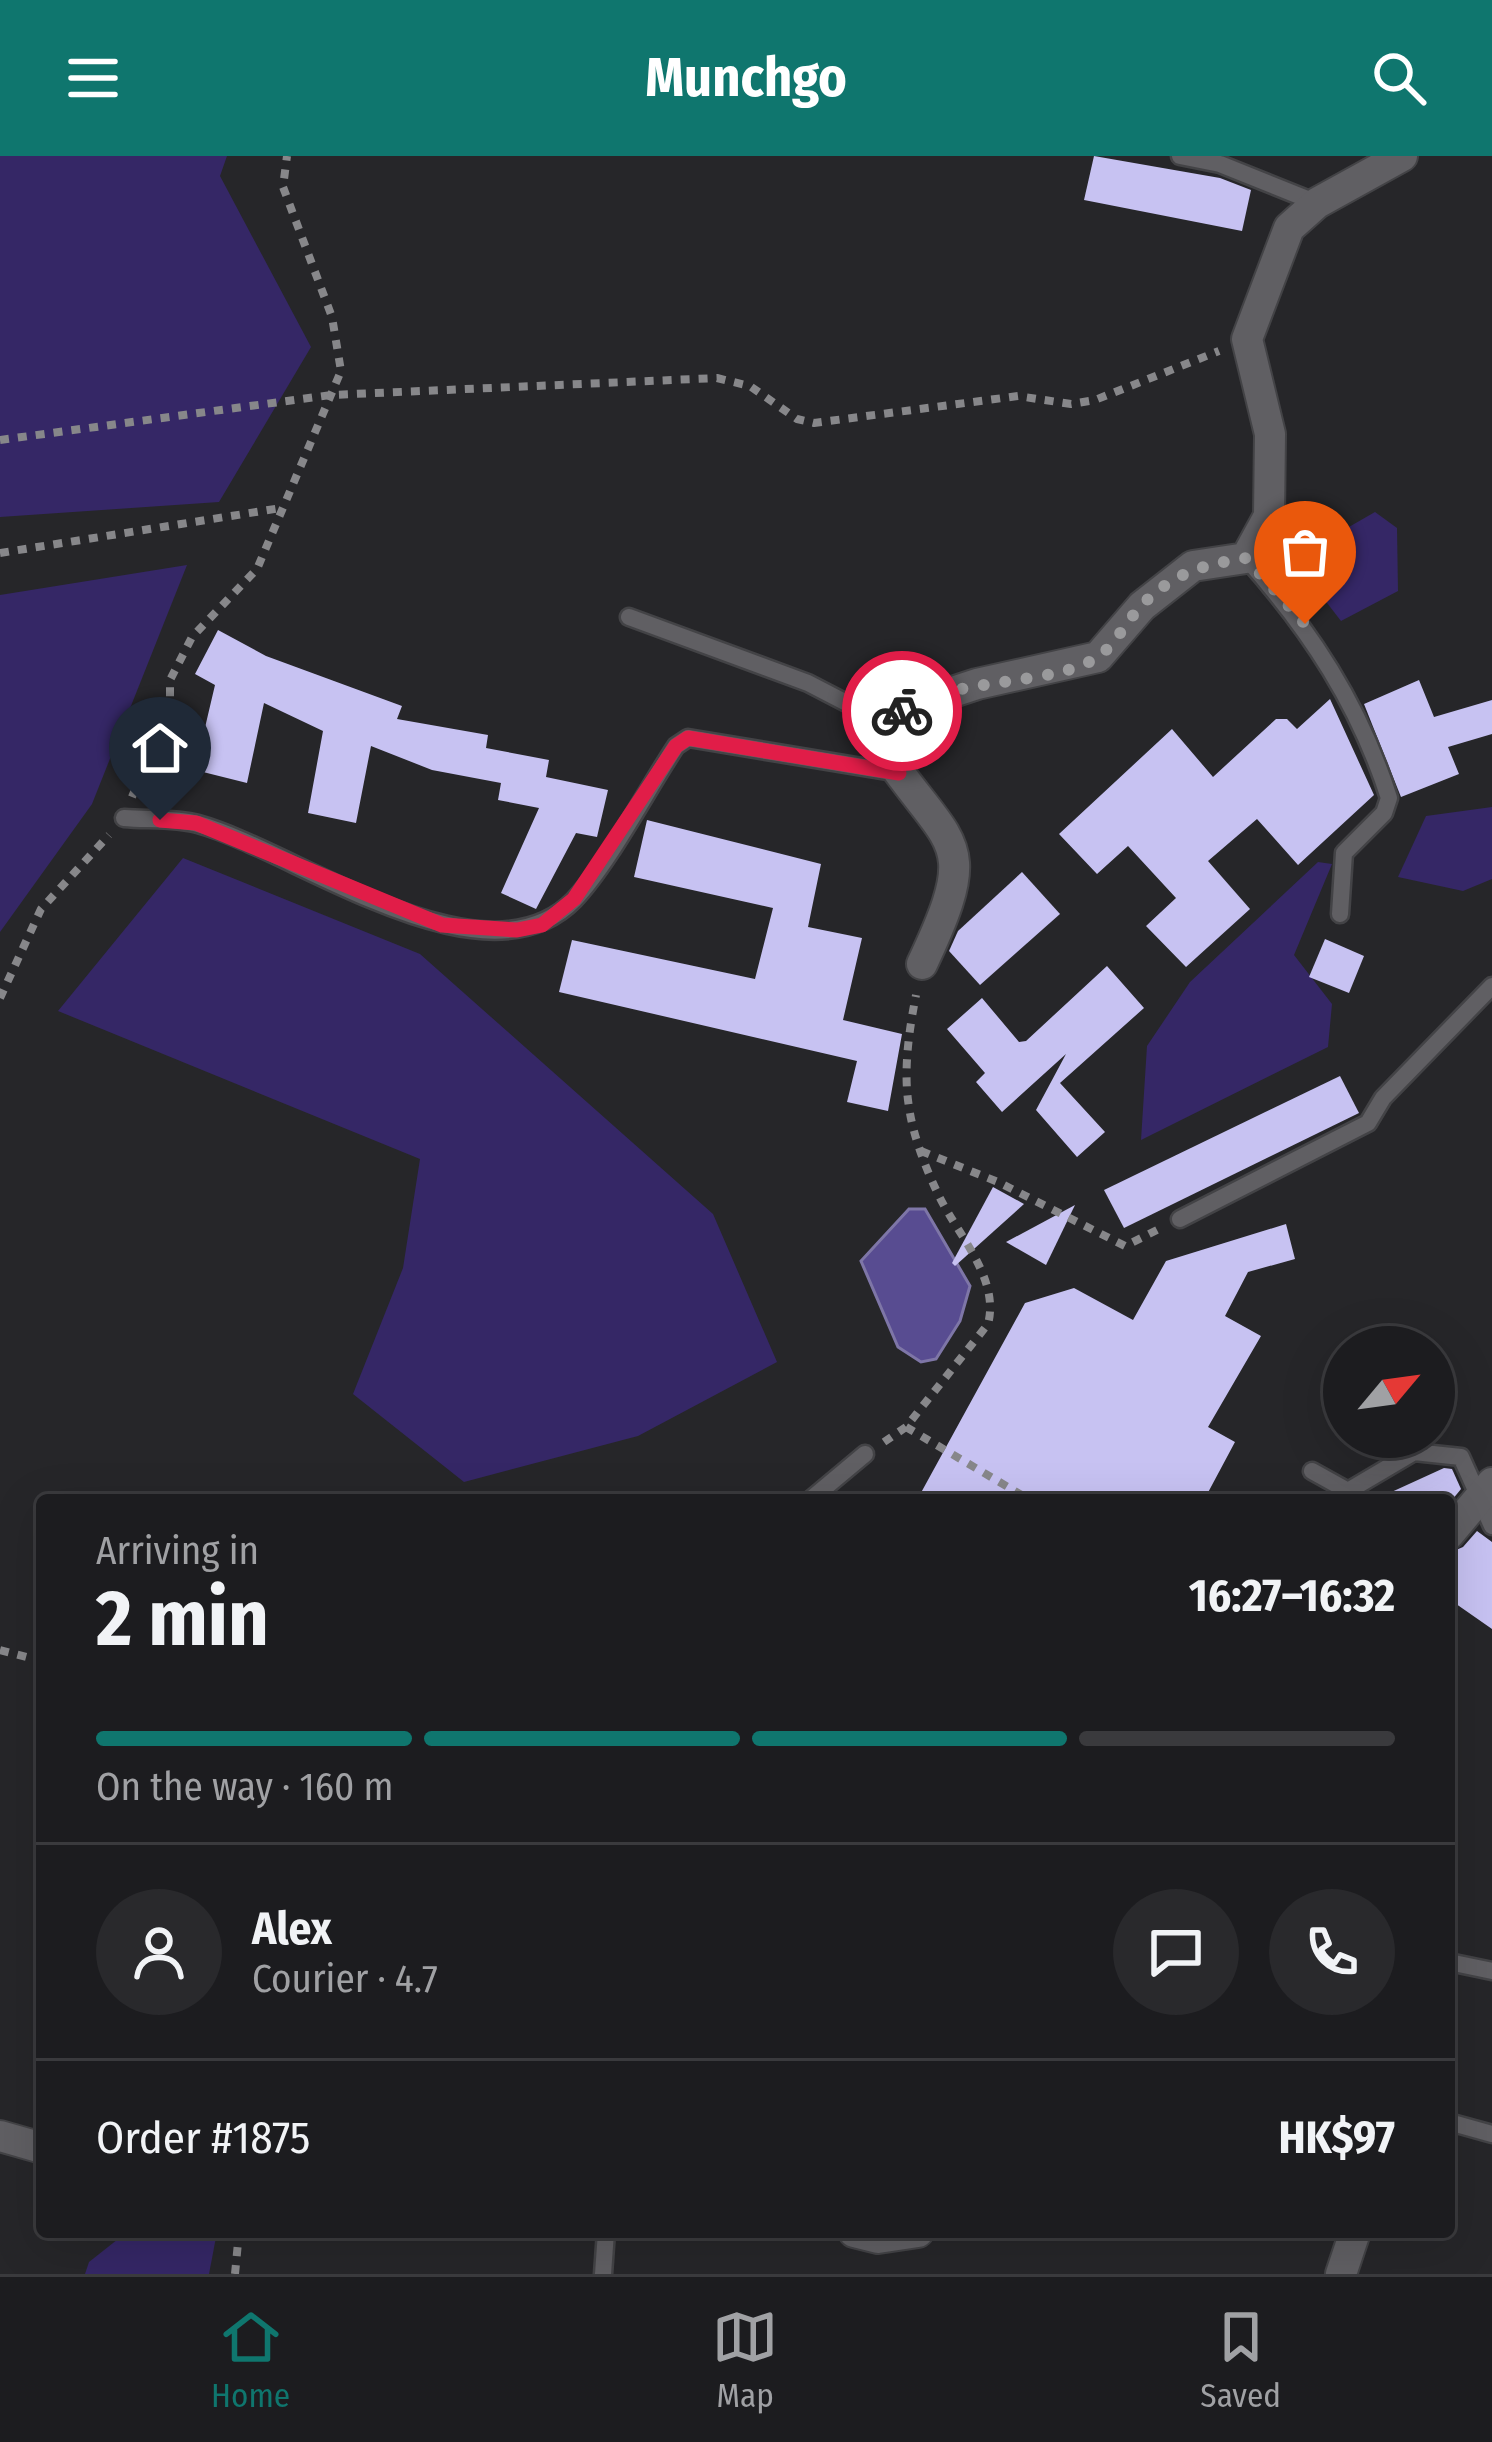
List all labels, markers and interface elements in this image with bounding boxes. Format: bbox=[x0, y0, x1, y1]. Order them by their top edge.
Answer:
icon: menu bbox=[60, 45, 126, 111]
icon: search bbox=[1366, 45, 1432, 111]
text: Munchgo bbox=[645, 46, 847, 110]
pin bbox=[1254, 501, 1356, 624]
icon: bag bbox=[1272, 519, 1338, 585]
courier bbox=[842, 651, 962, 771]
icon: bike bbox=[869, 678, 935, 744]
pin bbox=[109, 697, 211, 820]
icon: home bbox=[127, 715, 193, 781]
north arrow bbox=[1323, 1326, 1455, 1458]
map controls bbox=[1323, 1326, 1455, 1458]
text: Arriving in bbox=[96, 1528, 259, 1574]
text: 16:27–16:32 bbox=[1189, 1569, 1395, 1623]
text: 2 min bbox=[96, 1572, 269, 1666]
text: On the way · 160 m bbox=[96, 1764, 394, 1810]
button: person bbox=[96, 1889, 222, 2015]
button: chat bbox=[1113, 1889, 1239, 2015]
button: phone bbox=[1269, 1889, 1395, 2015]
text: Alex bbox=[252, 1902, 332, 1956]
text: Courier · 4.7 bbox=[252, 1956, 438, 2002]
text: Order #1875 bbox=[96, 2111, 310, 2165]
text: HK$97 bbox=[1279, 2111, 1395, 2165]
tab: Home bbox=[211, 2304, 290, 2416]
tab: Map bbox=[712, 2304, 778, 2416]
tab: Saved bbox=[1200, 2304, 1281, 2416]

